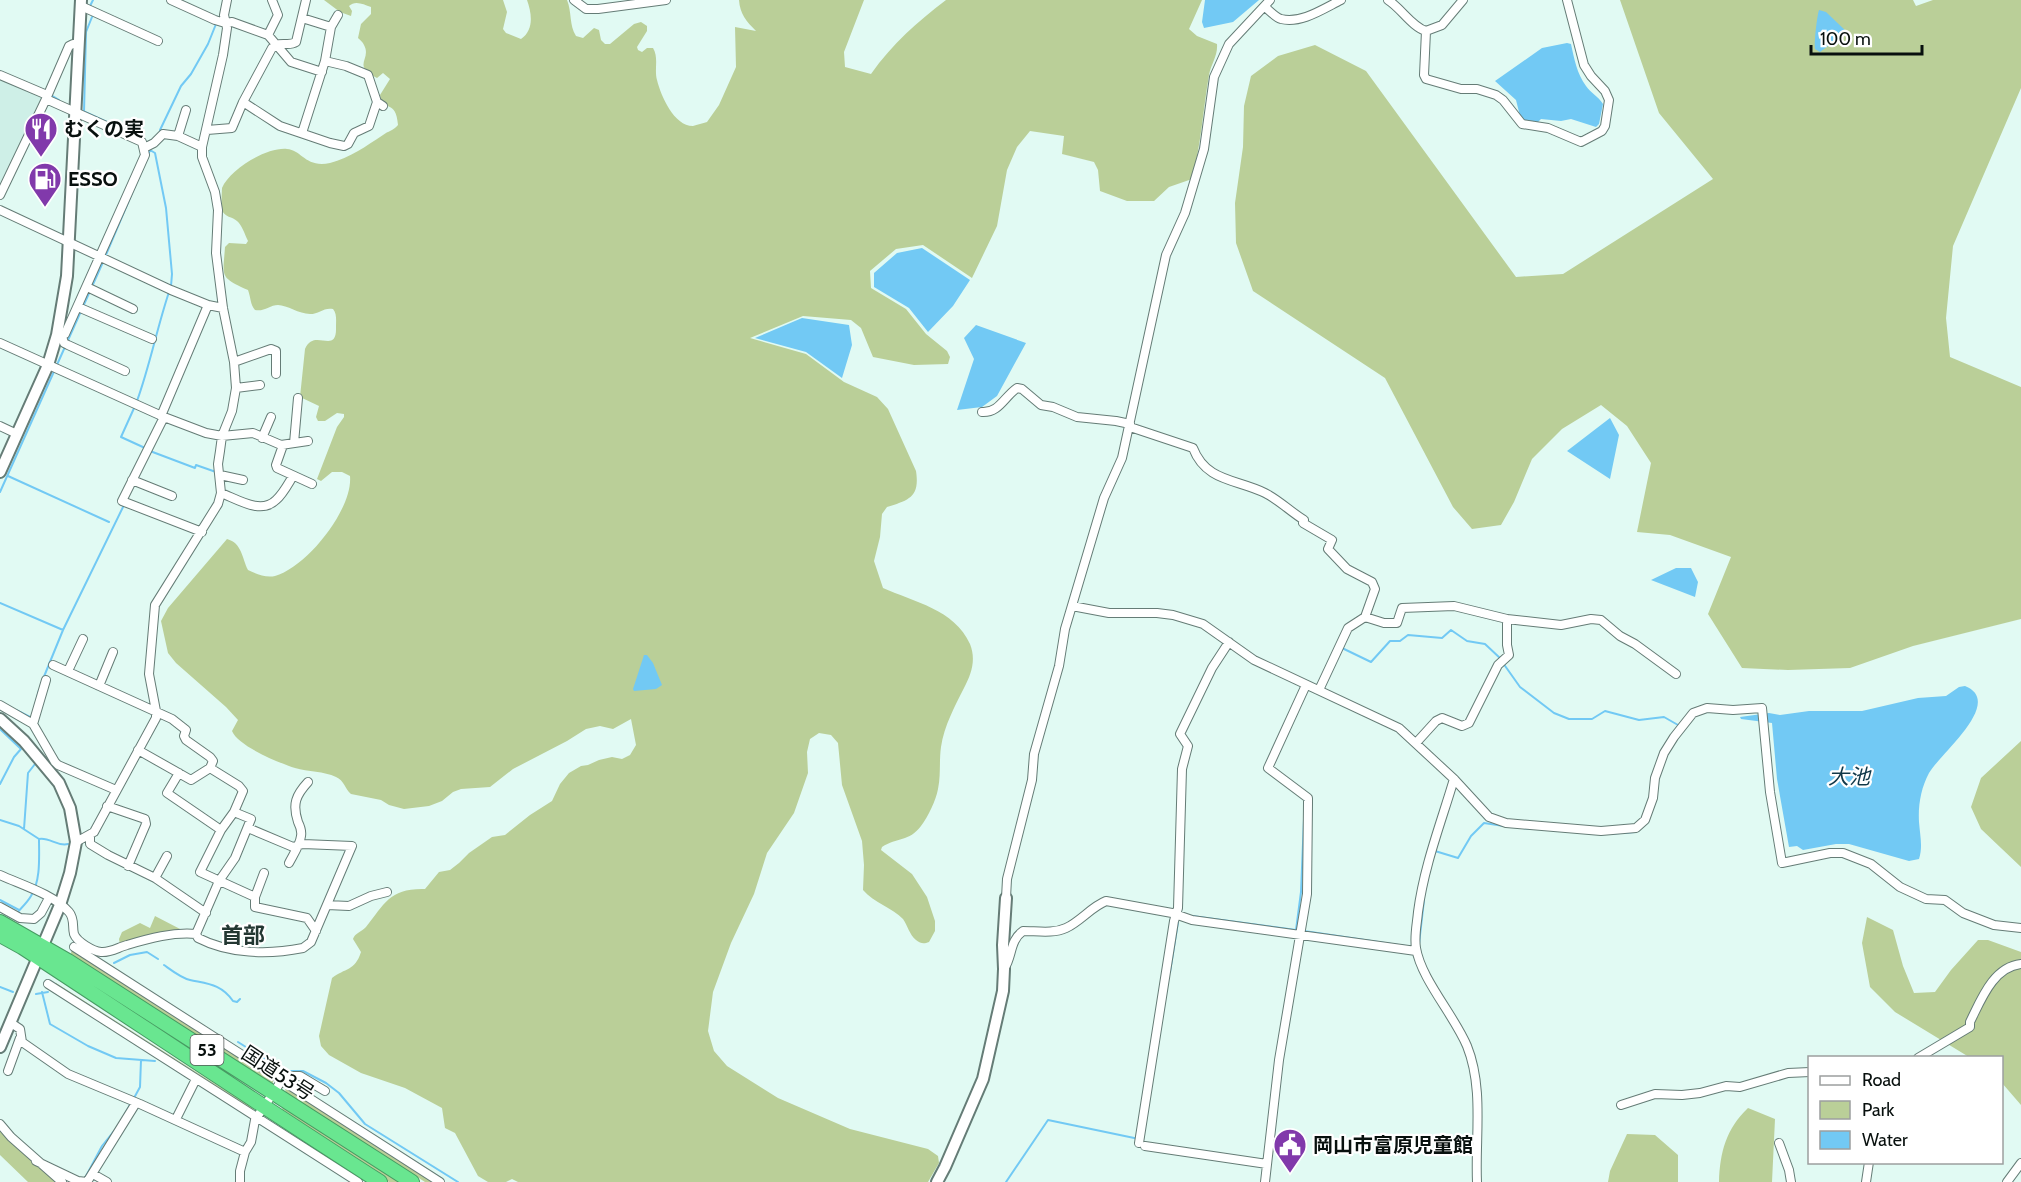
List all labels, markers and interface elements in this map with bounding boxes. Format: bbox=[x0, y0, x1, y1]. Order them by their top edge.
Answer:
scale bar bbox=[1811, 18, 1922, 56]
text: 100 m bbox=[1820, 28, 1871, 50]
restaurant icon: むくの実 bbox=[23, 111, 59, 158]
place label: むくの実 bbox=[64, 117, 144, 141]
fuel station icon: ESSO bbox=[27, 161, 63, 208]
place label: ESSO bbox=[68, 167, 118, 191]
water label: 大池 bbox=[1828, 764, 1872, 789]
district label: 首部 bbox=[221, 922, 265, 949]
road number: 53 bbox=[190, 1035, 224, 1065]
street label: 国道53号 bbox=[237, 1041, 319, 1105]
legend bbox=[1808, 1056, 2003, 1164]
text: Road bbox=[1862, 1069, 1901, 1091]
text: Park bbox=[1862, 1099, 1895, 1121]
public building icon: 岡山市富原児童館 bbox=[1272, 1127, 1308, 1174]
text: Water bbox=[1862, 1129, 1908, 1151]
place label: 岡山市富原児童館 bbox=[1313, 1133, 1473, 1157]

